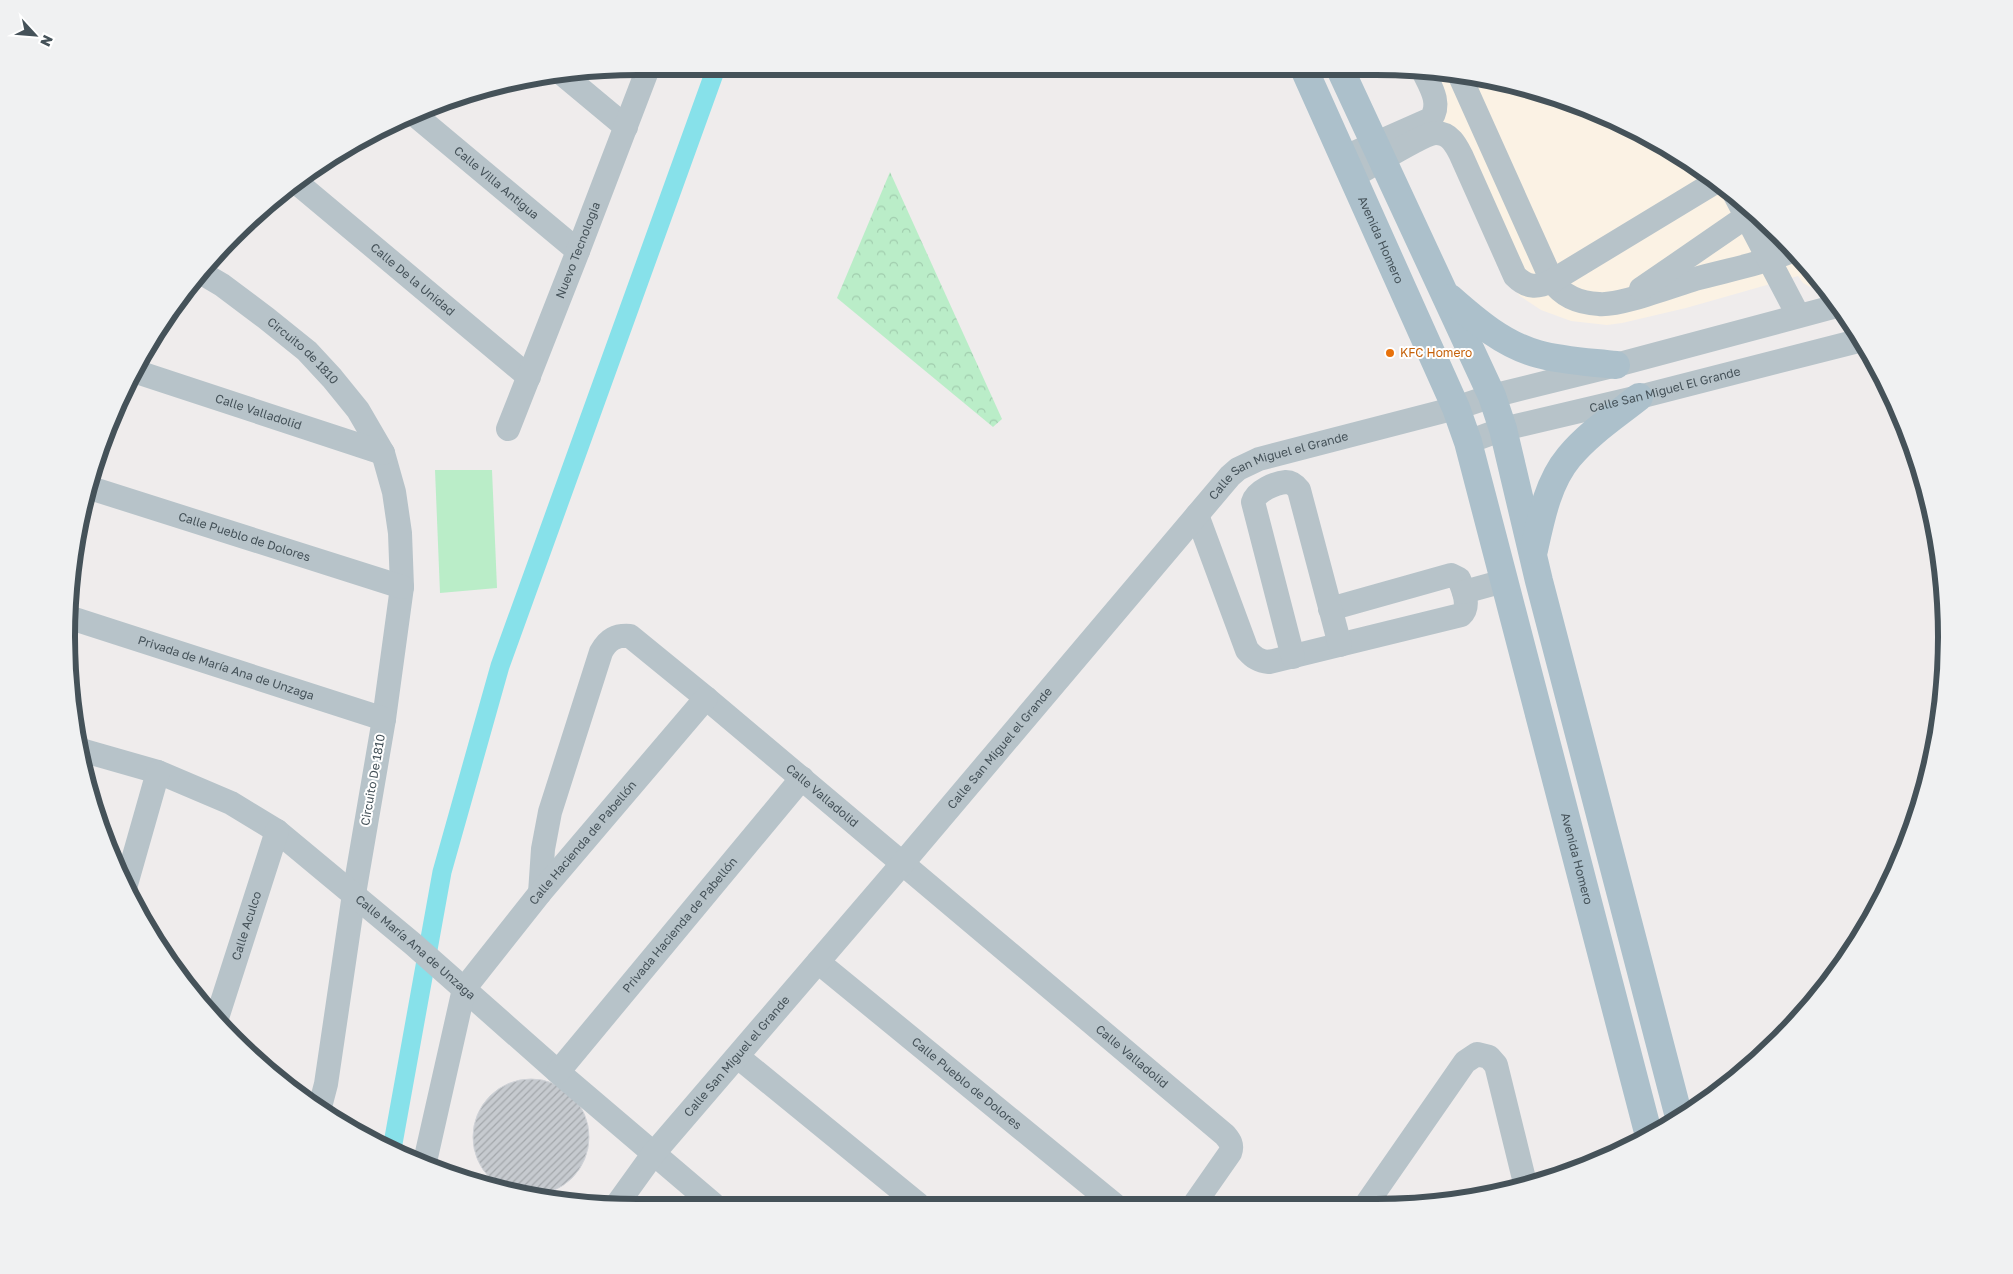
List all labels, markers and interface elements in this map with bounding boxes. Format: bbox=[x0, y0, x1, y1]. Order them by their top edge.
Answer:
north arrow bbox=[10, 10, 60, 60]
text: N bbox=[37, 32, 57, 49]
street label: Calle Villa Antigua bbox=[451, 143, 542, 222]
street label: Avenida Homero bbox=[1355, 194, 1407, 286]
street label: Nuevo Tecnologia bbox=[552, 200, 603, 301]
street label: Calle De la Unidad bbox=[368, 240, 458, 319]
street label: Circuito de 1810 bbox=[264, 314, 342, 387]
place label: KFC Homero bbox=[1400, 345, 1472, 360]
marker: KFC Homero bbox=[1384, 347, 1396, 359]
street label: Calle San Miguel El Grande bbox=[1588, 363, 1742, 415]
street label: Calle Valladolid bbox=[213, 390, 304, 433]
street label: Calle San Miguel el Grande bbox=[1205, 428, 1350, 503]
street label: Calle Pueblo de Dolores bbox=[176, 508, 312, 564]
street label: Privada de María Ana de Unzaga bbox=[136, 632, 316, 703]
street label: Calle San Miguel el Grande bbox=[944, 684, 1055, 812]
street label: Circuito De 1810 bbox=[357, 733, 388, 827]
street label: Calle Valladolid bbox=[783, 761, 862, 830]
street label: Calle Hacienda de Pabellón bbox=[526, 777, 639, 908]
street label: Avenida Homero bbox=[1558, 811, 1596, 906]
street label: Privada Hacienda de Pabellón bbox=[619, 854, 740, 996]
street label: Calle Aculco bbox=[228, 889, 264, 962]
street label: Calle María Ana de Unzaga bbox=[353, 891, 479, 1003]
street label: Calle San Miguel el Grande bbox=[680, 992, 793, 1120]
street label: Calle Valladolid bbox=[1093, 1021, 1171, 1091]
street label: Calle Pueblo de Dolores bbox=[909, 1034, 1025, 1133]

